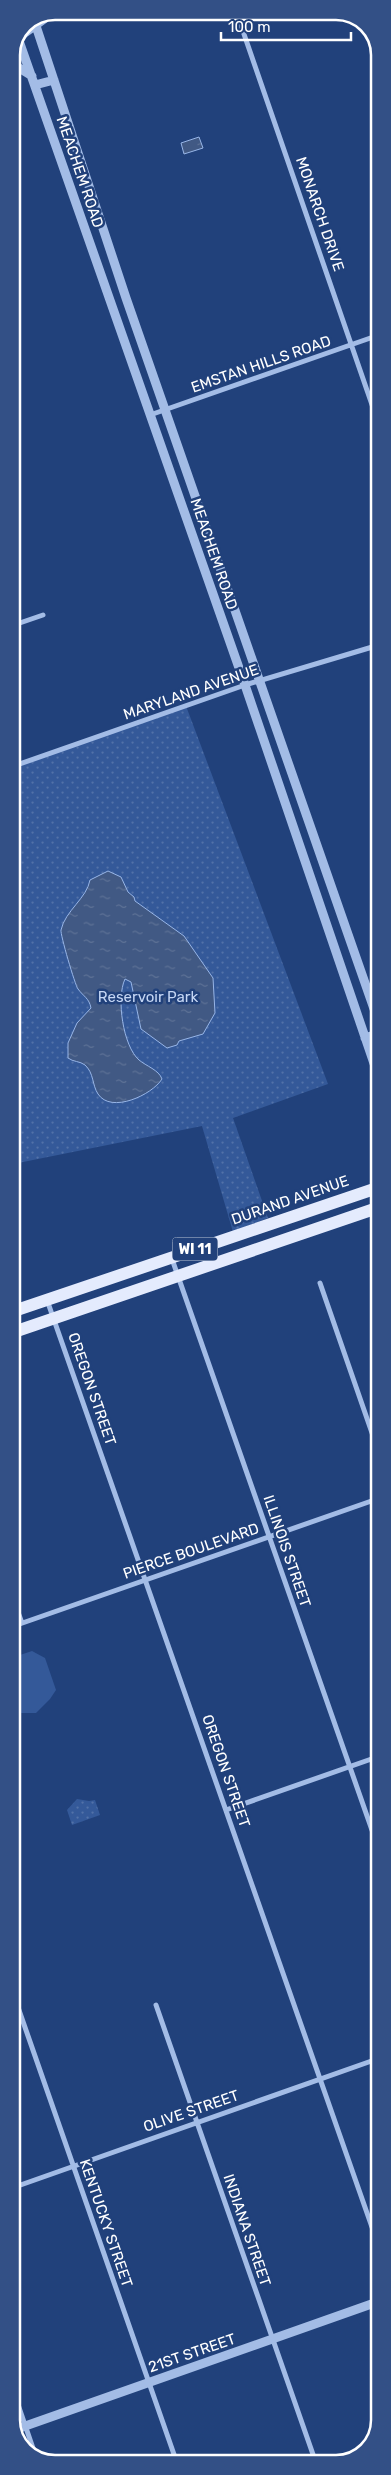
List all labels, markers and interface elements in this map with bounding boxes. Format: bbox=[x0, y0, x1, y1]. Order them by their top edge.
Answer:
scale bar bbox=[221, 10, 351, 42]
text: 100 m bbox=[228, 18, 270, 36]
street label: MEACHEM ROAD bbox=[53, 114, 107, 230]
street label: MONARCH DRIVE bbox=[292, 154, 348, 274]
street label: EMSTAN HILLS ROAD bbox=[189, 332, 333, 396]
street label: MEACHEM ROAD bbox=[187, 496, 241, 612]
street label: MARYLAND AVENUE bbox=[121, 660, 261, 724]
park label: Reservoir Park bbox=[98, 988, 198, 1006]
street label: DURAND AVENUE bbox=[229, 1171, 351, 1229]
road number: WI 11 bbox=[172, 1238, 218, 1260]
street label: OREGON STREET bbox=[64, 1330, 120, 1448]
street label: ILLINOIS STREET bbox=[259, 1493, 315, 1610]
street label: PIERCE BOULEVARD bbox=[121, 1519, 261, 1583]
street label: OREGON STREET bbox=[198, 1712, 254, 1830]
street label: OLIVE STREET bbox=[141, 2086, 241, 2136]
street label: KENTUCKY STREET bbox=[76, 2157, 136, 2290]
street label: INDIANA STREET bbox=[219, 2172, 275, 2289]
street label: 21ST STREET bbox=[146, 2330, 238, 2376]

